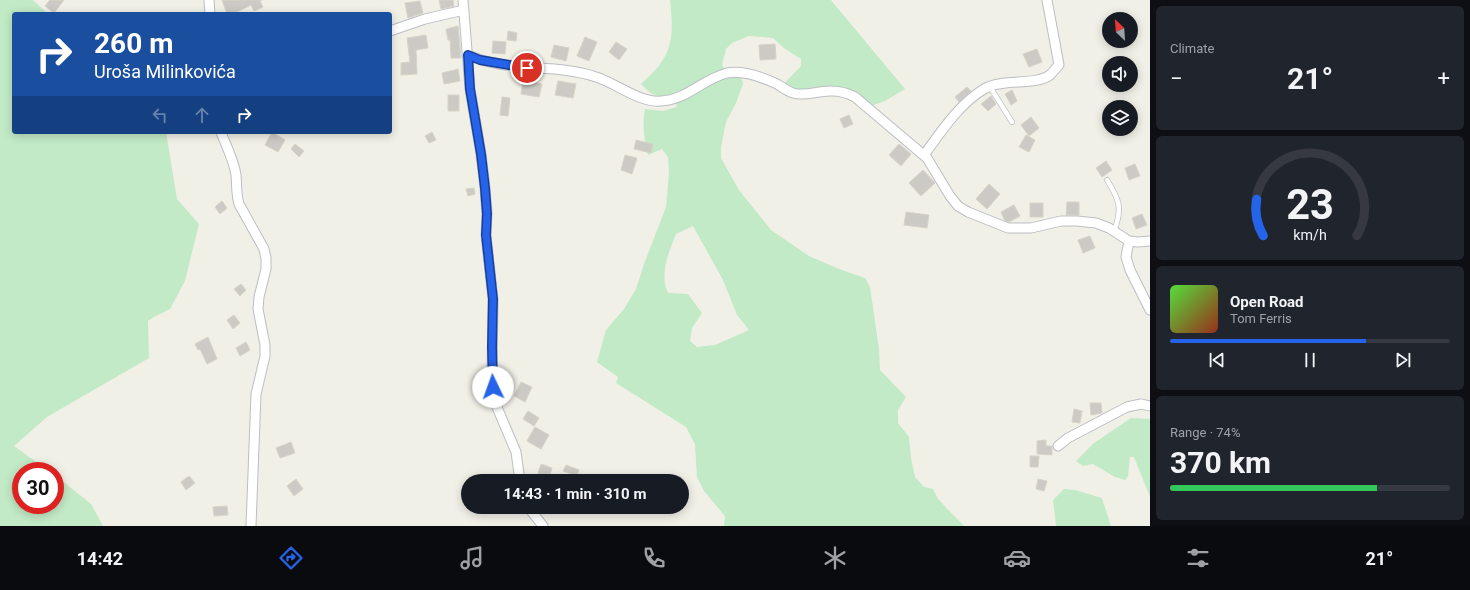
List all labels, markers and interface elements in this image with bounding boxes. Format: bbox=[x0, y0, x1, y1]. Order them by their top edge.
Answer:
north arrow bbox=[1102, 12, 1138, 48]
map controls bbox=[1102, 12, 1138, 136]
text: 260 m bbox=[94, 27, 173, 60]
icon: right bbox=[28, 28, 80, 80]
text: Climate bbox=[1170, 41, 1214, 56]
pin bbox=[510, 51, 544, 85]
button: sound bbox=[1102, 56, 1138, 92]
icon: arrive bbox=[516, 57, 538, 79]
text: Uroša Milinkovića bbox=[94, 61, 236, 82]
text: 21° bbox=[1287, 61, 1333, 96]
text: − bbox=[1170, 66, 1183, 91]
text: + bbox=[1438, 66, 1450, 91]
button: layers bbox=[1102, 100, 1138, 136]
icon: left bbox=[149, 104, 171, 126]
icon: ahead bbox=[191, 104, 213, 126]
icon: right bbox=[233, 104, 255, 126]
text: 23 bbox=[1286, 180, 1334, 229]
text: km/h bbox=[1293, 227, 1327, 243]
text: Open Road bbox=[1230, 293, 1304, 311]
text: Tom Ferris bbox=[1230, 311, 1292, 326]
icon: previous bbox=[1206, 349, 1228, 371]
icon: pause bbox=[1299, 349, 1321, 371]
icon: next bbox=[1392, 349, 1414, 371]
position arrow bbox=[472, 366, 514, 408]
text: Range · 74% bbox=[1170, 425, 1240, 440]
text: 370 km bbox=[1170, 445, 1271, 480]
speed limit sign: 30 bbox=[12, 462, 64, 514]
text: 14:43 · 1 min · 310 m bbox=[504, 485, 646, 503]
icon: directions bbox=[277, 544, 305, 572]
icon: music bbox=[458, 544, 486, 572]
icon: phone bbox=[640, 544, 668, 572]
icon: climate bbox=[821, 544, 849, 572]
icon: car bbox=[1003, 544, 1031, 572]
icon: filters bbox=[1184, 544, 1212, 572]
text: 14:42 bbox=[77, 548, 123, 569]
text: 21° bbox=[1366, 548, 1393, 569]

